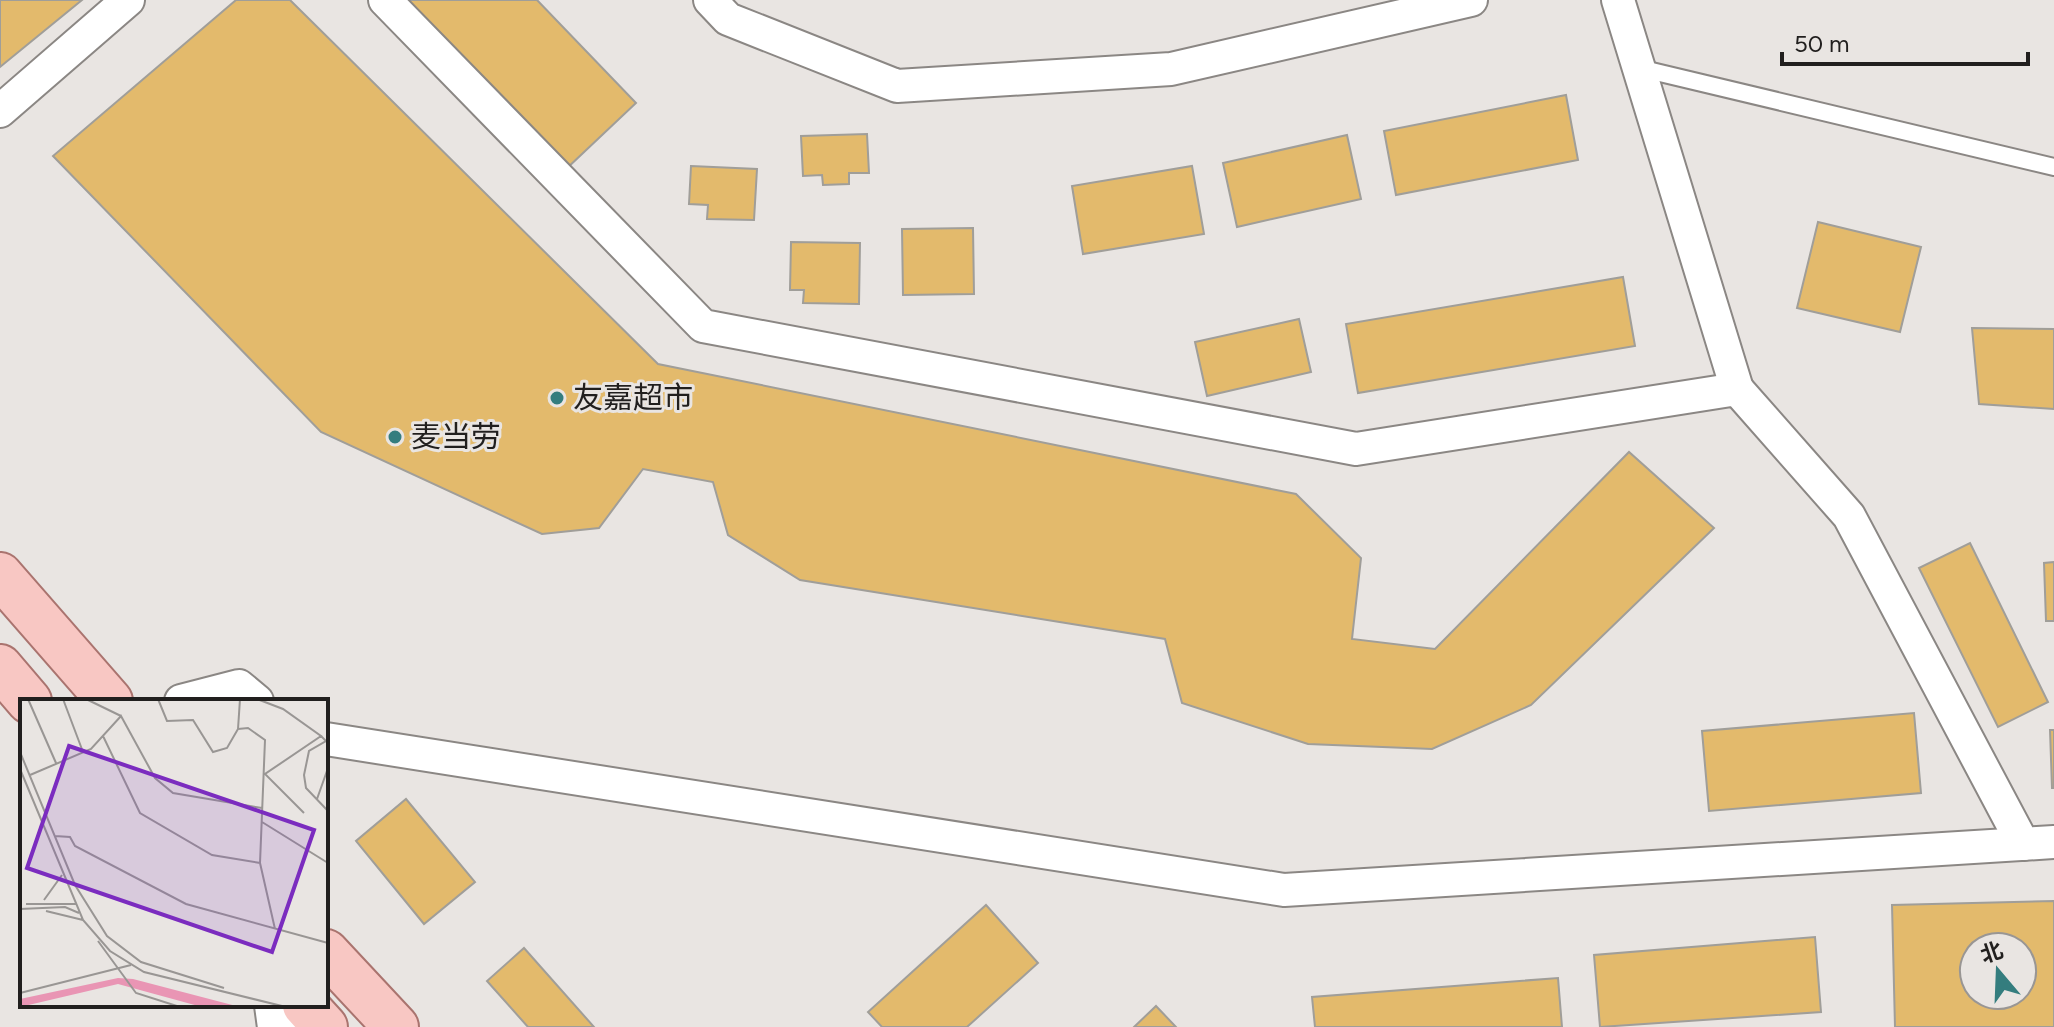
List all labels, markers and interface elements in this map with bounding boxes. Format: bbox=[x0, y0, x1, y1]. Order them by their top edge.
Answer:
scale bar bbox=[1782, 16, 2028, 66]
text: 50 m bbox=[1794, 29, 1850, 58]
place label: 友嘉超市 bbox=[573, 379, 693, 416]
marker: 友嘉超市 bbox=[548, 389, 566, 407]
place label: 麦当劳 bbox=[411, 418, 501, 455]
marker: 麦当劳 bbox=[386, 428, 404, 446]
inset map bbox=[20, 699, 328, 1007]
north arrow bbox=[1958, 931, 2038, 1011]
text: 北 bbox=[1977, 936, 2006, 969]

